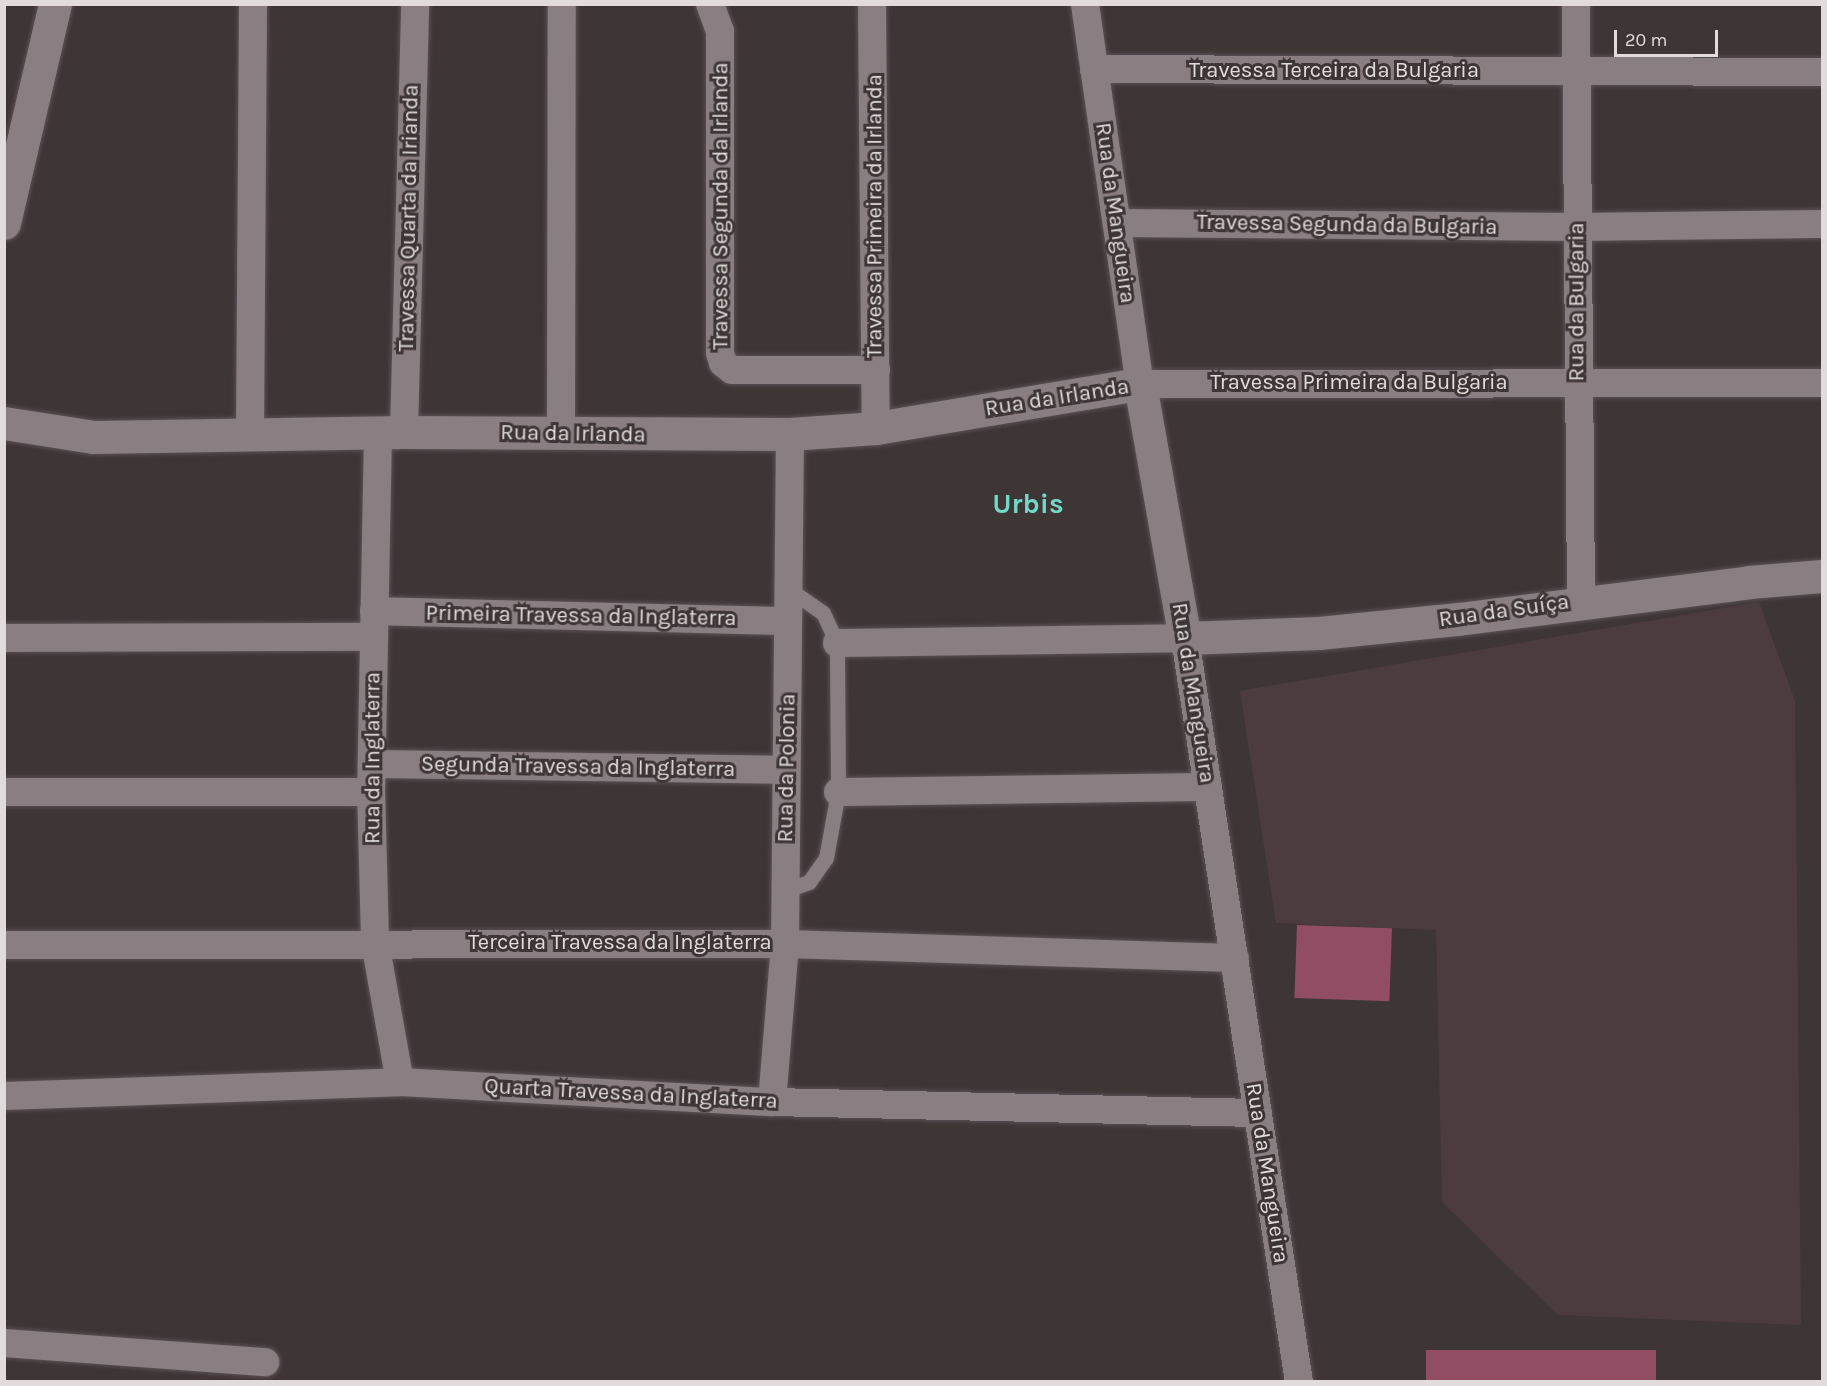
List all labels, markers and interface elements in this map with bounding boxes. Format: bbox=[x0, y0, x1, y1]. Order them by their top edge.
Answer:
scale bar bbox=[1617, 18, 1720, 56]
text: 20 m bbox=[1625, 29, 1667, 51]
street label: Travessa Terceira da Bulgaria bbox=[1189, 58, 1479, 84]
street label: Travessa Segunda da Irlanda bbox=[708, 62, 734, 350]
street label: Travessa Primeira da Irlanda bbox=[862, 74, 888, 358]
street label: Travessa Quarta da Irianda bbox=[393, 84, 425, 352]
street label: Rua da Mangueira bbox=[1089, 121, 1141, 305]
street label: Travessa Segunda da Bulgaria bbox=[1196, 209, 1498, 241]
street label: Rua da Bulgaria bbox=[1564, 223, 1590, 381]
street label: Travessa Primeira da Bulgaria bbox=[1210, 370, 1508, 396]
street label: Rua da Irlanda bbox=[983, 374, 1131, 422]
street label: Rua da Irlanda bbox=[500, 420, 646, 448]
district label: Urbis bbox=[992, 487, 1064, 521]
street label: Rua da Suíça bbox=[1437, 589, 1571, 633]
street label: Primeira Travessa da Inglaterra bbox=[425, 600, 737, 632]
street label: Rua da Mangueira bbox=[1166, 601, 1220, 785]
street label: Rua da Inglaterra bbox=[360, 672, 386, 844]
street label: Rua da Polonia bbox=[773, 693, 801, 843]
street label: Segunda Travessa da Inglaterra bbox=[421, 751, 735, 783]
street label: Terceira Travessa da Inglaterra bbox=[468, 930, 772, 956]
street label: Quarta Travessa da Inglaterra bbox=[484, 1073, 778, 1115]
street label: Rua da Mangueira bbox=[1240, 1081, 1294, 1265]

